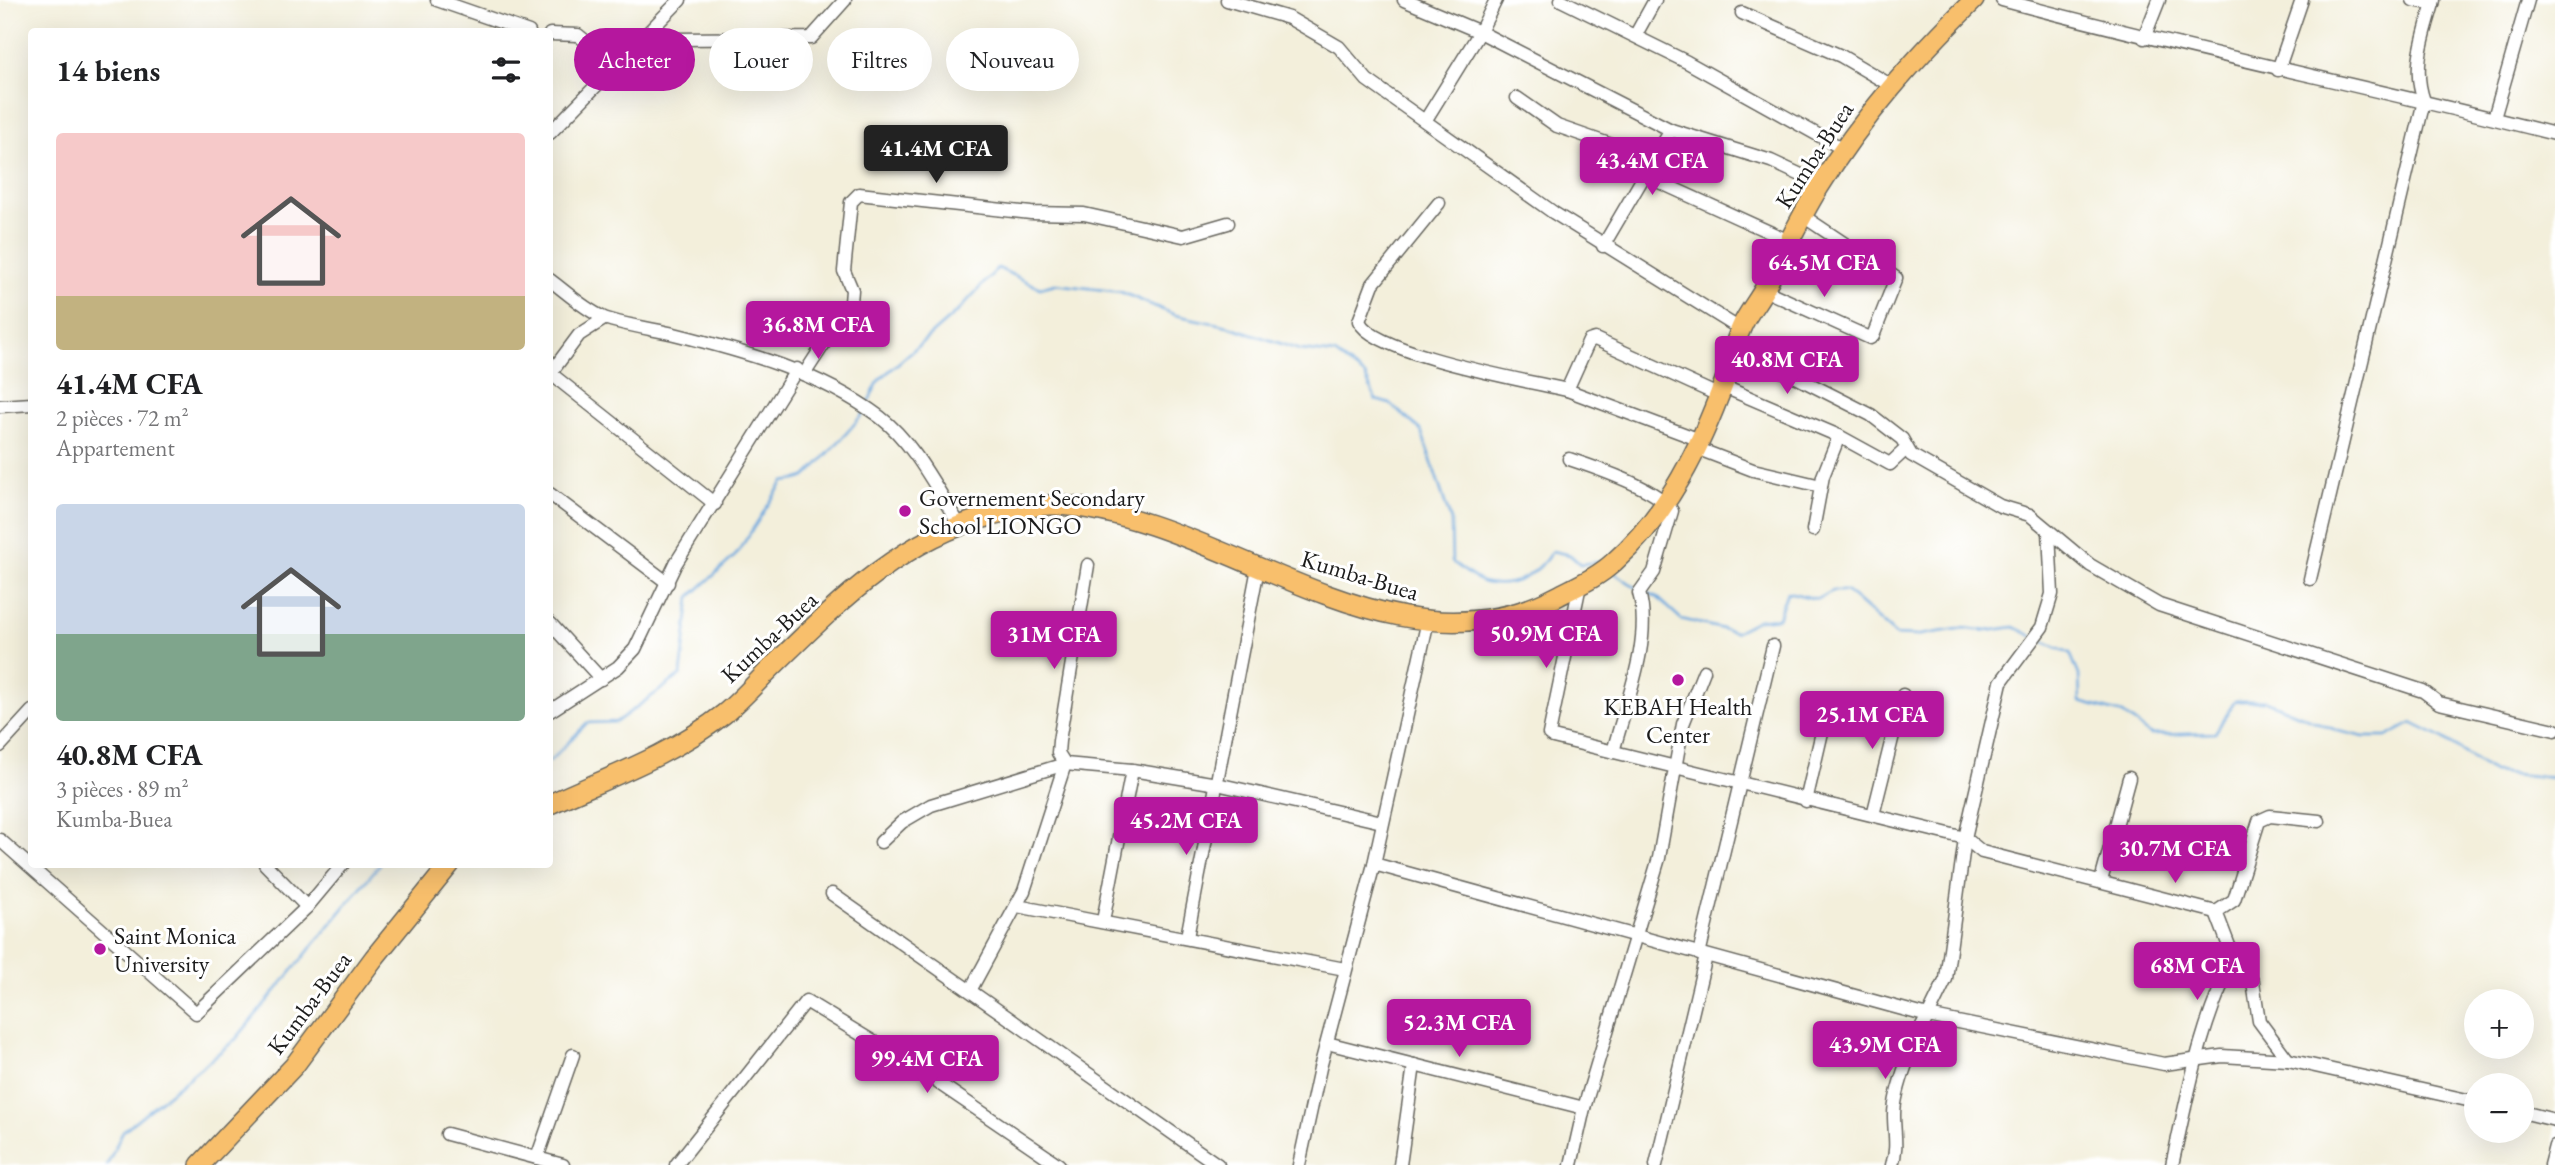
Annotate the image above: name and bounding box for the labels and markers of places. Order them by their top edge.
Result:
pin: 41.4M CFA [856,125,1016,185]
pin: 43.4M CFA [1572,138,1732,197]
pin: 64.5M CFA [1744,240,1904,299]
pin: 36.8M CFA [738,302,898,361]
pin: 40.8M CFA [1707,336,1867,396]
place label: Governement Secondary School LIONGO [919,482,1145,541]
marker: Governement Secondary School LIONGO [897,503,913,519]
pin: 50.9M CFA [1466,610,1626,670]
pin: 31M CFA [989,612,1119,671]
marker: KEBAH Health Center [1670,672,1686,688]
place label: KEBAH Health Center [1604,691,1752,750]
pin: 25.1M CFA [1792,692,1952,751]
pin: 45.2M CFA [1106,798,1266,857]
pin: 30.7M CFA [2095,826,2255,885]
place label: Saint Monica University [114,920,237,979]
marker: Saint Monica University [92,941,108,957]
pin: 68M CFA [2132,942,2262,1002]
pin: 52.3M CFA [1379,1000,1539,1059]
pin: 43.9M CFA [1805,1021,1965,1081]
pin: 99.4M CFA [847,1036,1007,1095]

